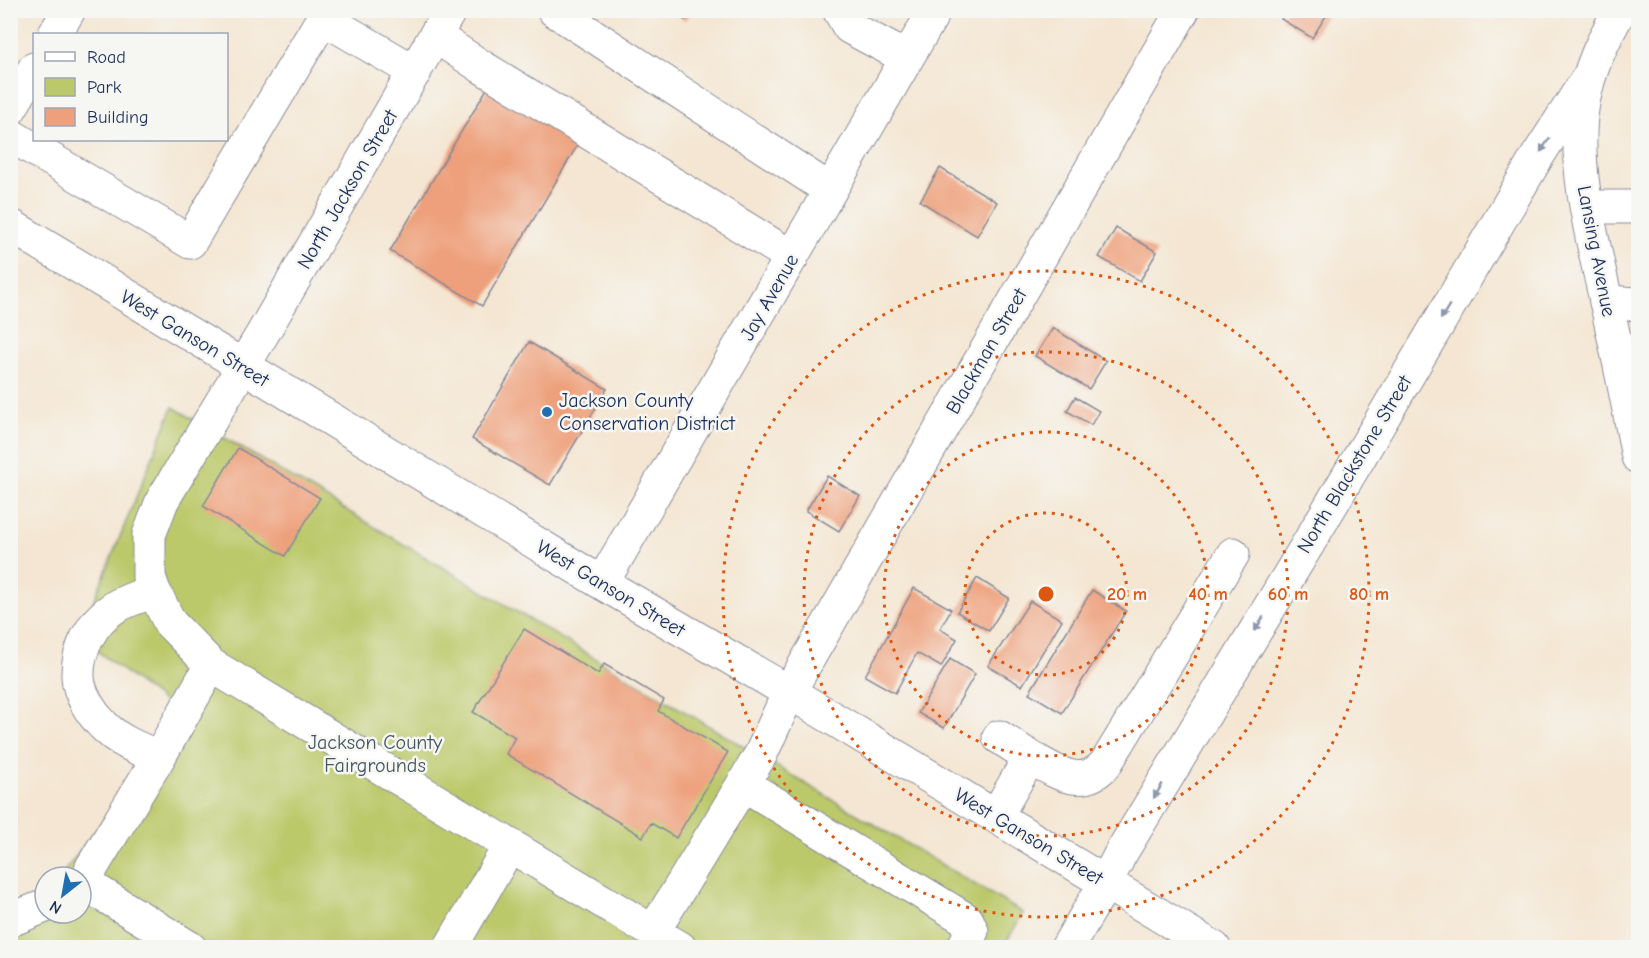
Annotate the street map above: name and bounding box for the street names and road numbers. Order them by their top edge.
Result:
street label: North Jackson Street [292,104,403,273]
street label: Lansing Avenue [1573,184,1621,319]
street label: Jay Avenue [735,250,803,345]
street label: Blackman Street [941,283,1032,418]
street label: West Ganson Street [116,285,274,392]
street label: North Blackstone Street [1292,370,1417,557]
street label: West Ganson Street [532,535,690,642]
street label: West Ganson Street [950,783,1108,890]

